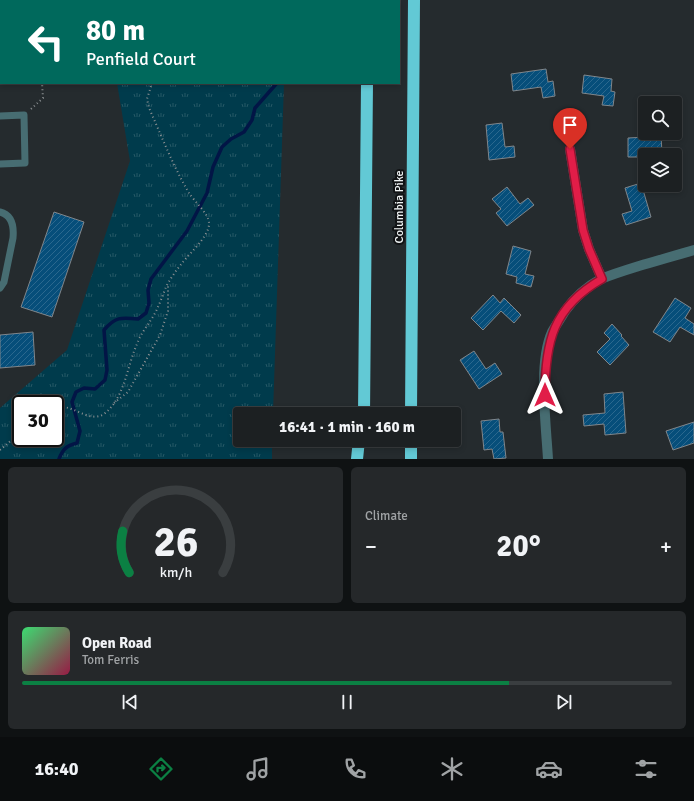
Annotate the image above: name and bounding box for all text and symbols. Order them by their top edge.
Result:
text: 80 m [86,14,145,48]
icon: left [20,16,72,68]
text: Penfield Court [86,48,196,70]
map controls [638,96,682,192]
button: search [638,96,682,140]
pin [553,108,587,149]
icon: arrive [559,114,581,136]
button: layers [638,148,682,192]
street label: Columbia Pike [392,170,407,244]
position arrow [524,374,566,416]
speed limit sign: 30 [12,395,64,447]
text: 16:41 · 1 min · 160 m [279,418,415,436]
text: Climate [365,508,408,524]
text: 26 [153,517,198,568]
text: 20° [496,528,541,565]
text: − [365,533,377,560]
text: + [660,533,672,560]
text: km/h [159,564,192,581]
text: Open Road [82,634,152,652]
text: Tom Ferris [82,652,139,668]
icon: previous [119,691,141,713]
icon: pause [336,691,358,713]
icon: next [553,691,575,713]
icon: directions [147,755,175,783]
icon: music [244,755,272,783]
icon: phone [341,755,369,783]
icon: climate [438,755,466,783]
icon: car [535,755,563,783]
icon: filters [632,755,660,783]
text: 16:40 [34,758,79,780]

